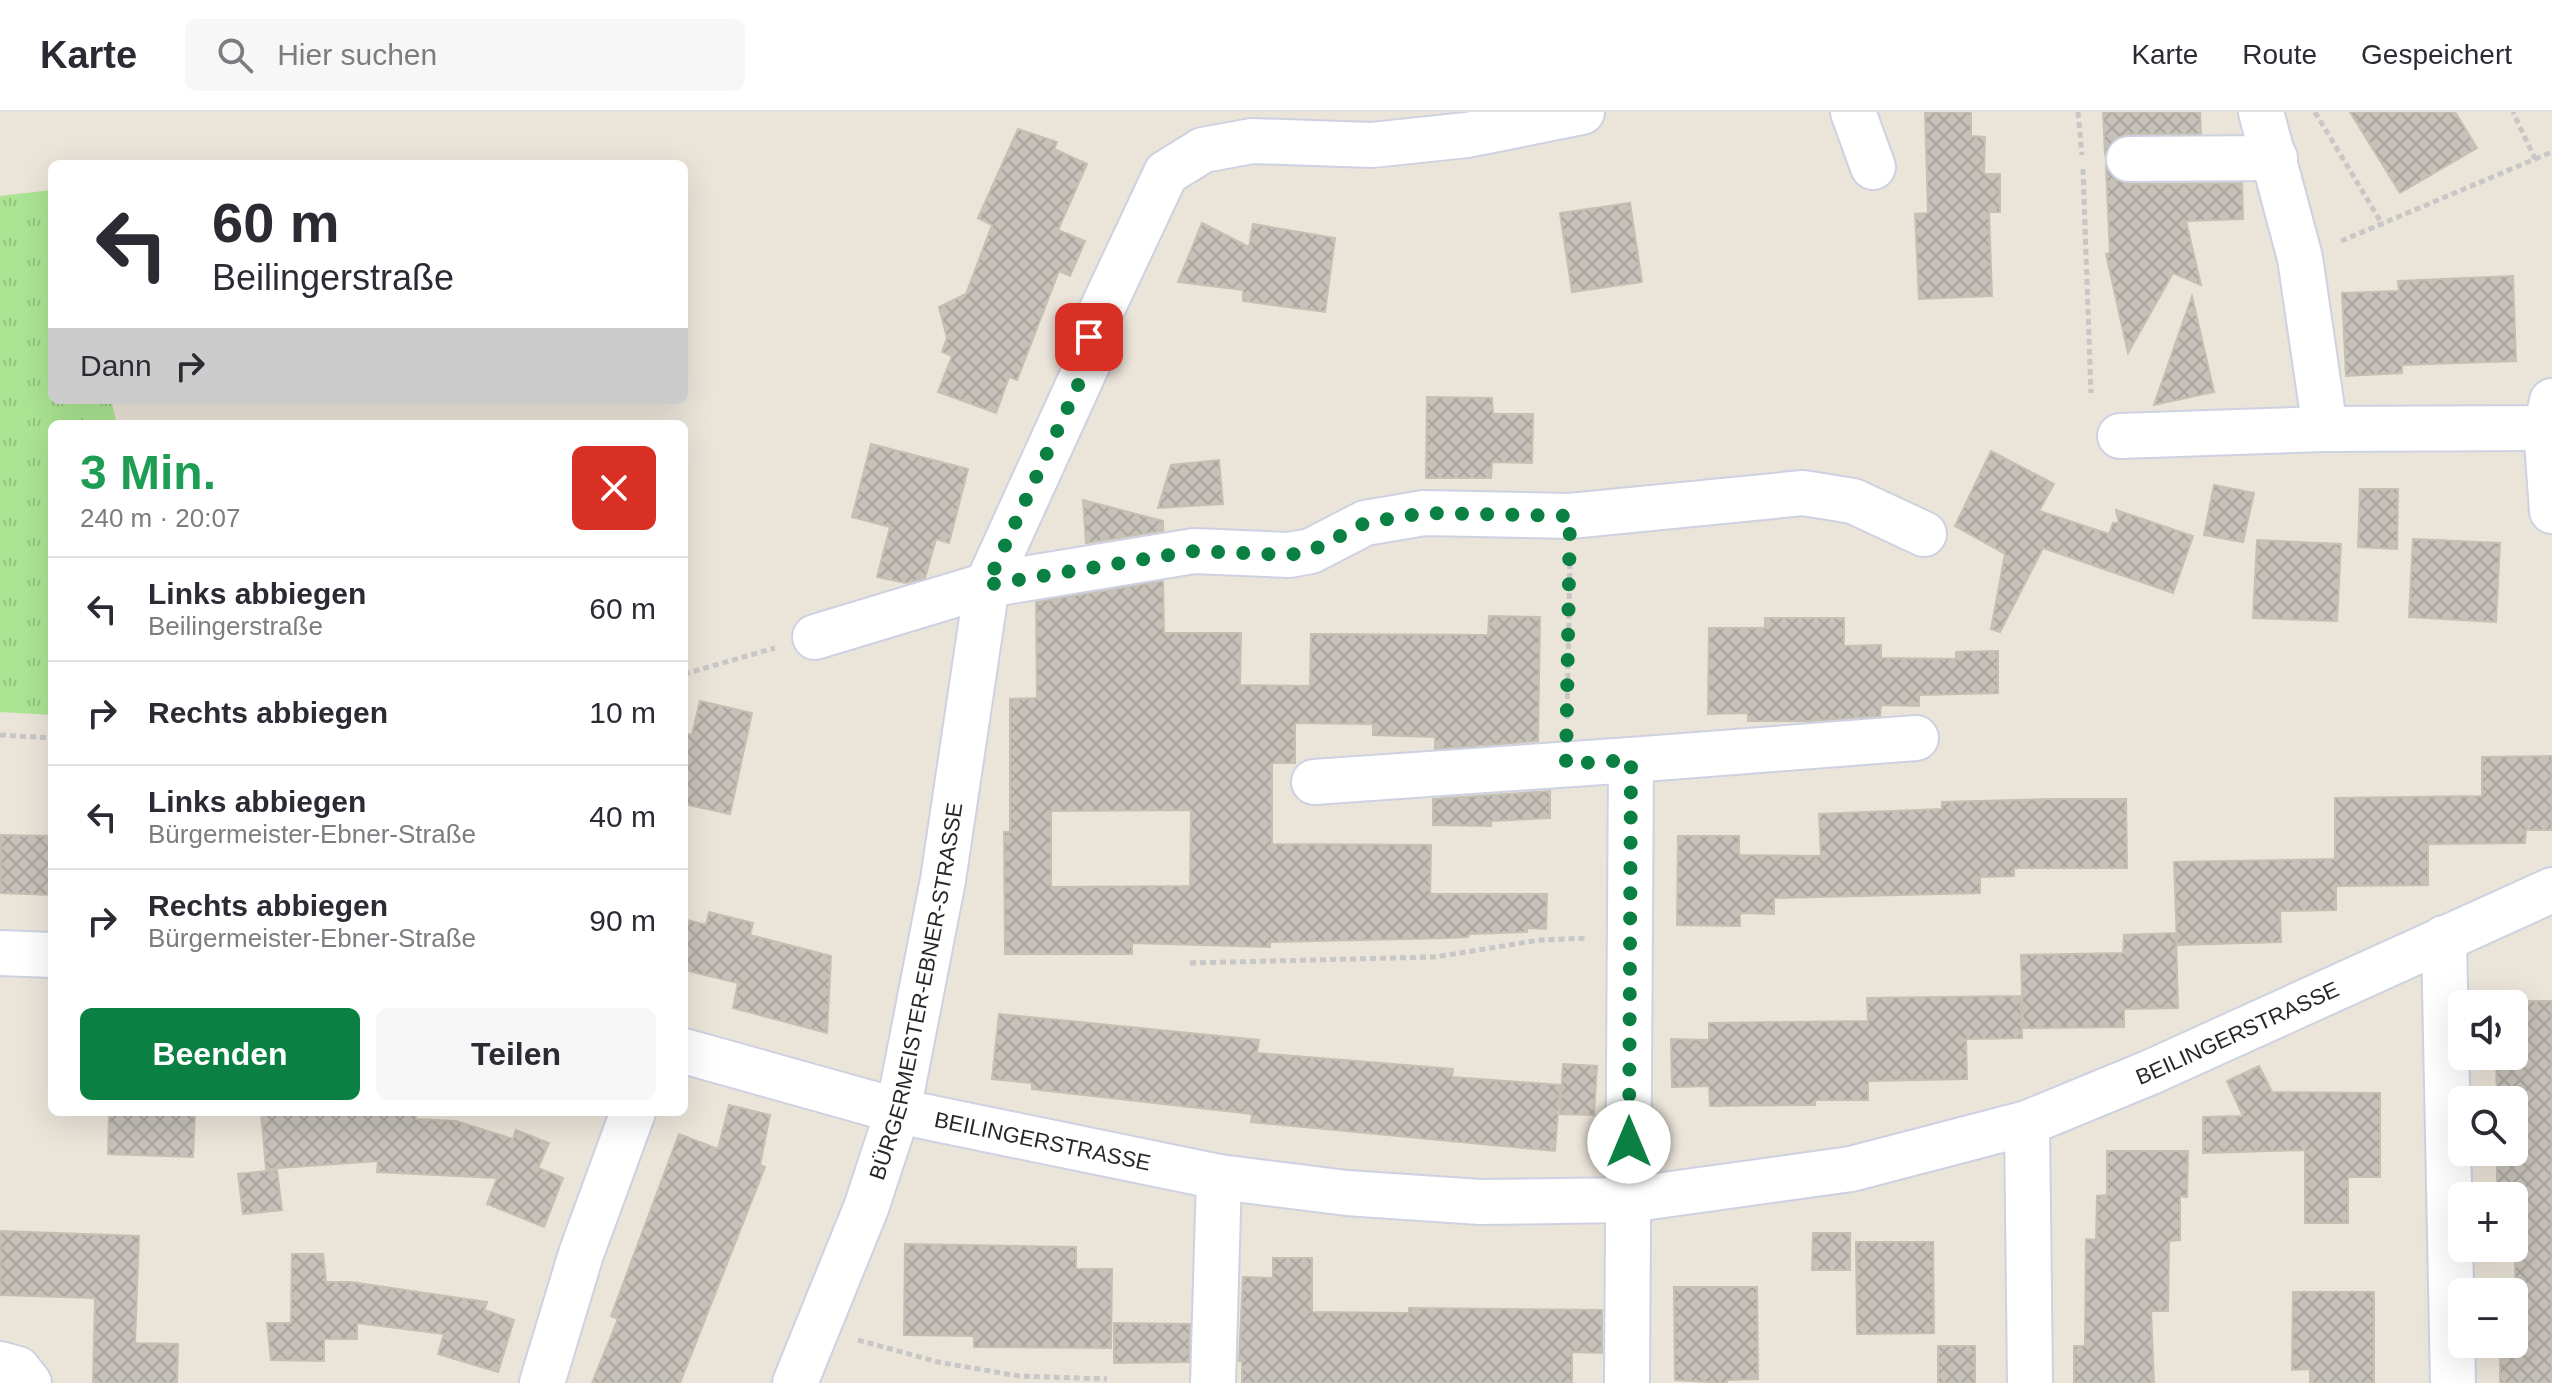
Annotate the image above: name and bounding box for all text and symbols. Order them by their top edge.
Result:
search box [185,19,745,91]
icon: search [213,33,257,77]
text: Karte [40,34,137,76]
text: Hier suchen [277,38,437,71]
text: Karte [2131,39,2198,70]
text: Route [2242,39,2317,70]
text: Gespeichert [2361,39,2512,70]
text: 60 m [212,191,340,254]
icon: left [80,192,184,296]
text: Beilingerstraße [212,257,454,298]
pin [1055,303,1123,371]
icon: arrive [1067,315,1111,359]
icon: right [168,344,212,388]
text: Dann [80,349,152,382]
text: 3 Min. [80,446,216,499]
button: close [572,446,656,530]
text: 240 m · 20:07 [80,503,240,533]
text: Links abbiegen [148,577,366,610]
icon: left [80,587,124,631]
text: 60 m [589,592,656,625]
text: Beilingerstraße [148,611,323,641]
icon: right [80,691,124,735]
text: Rechts abbiegen [148,696,388,729]
text: 10 m [589,696,656,729]
text: Links abbiegen [148,785,366,818]
icon: left [80,795,124,839]
text: 40 m [589,800,656,833]
street label: BÜRGERMEISTER-EBNER-STRASSE [864,801,967,1183]
text: Bürgermeister-Ebner-Straße [148,819,476,849]
text: Rechts abbiegen [148,889,388,922]
icon: right [80,899,124,943]
text: 90 m [589,904,656,937]
text: Bürgermeister-Ebner-Straße [148,923,476,953]
street label: BEILINGERSTRASSE [2132,976,2343,1089]
map controls [2448,990,2528,1358]
button: sound [2448,990,2528,1070]
button: Beenden [80,1008,360,1100]
button: Teilen [376,1008,656,1100]
button: search [2448,1086,2528,1166]
position arrow [1587,1100,1671,1184]
street label: BEILINGERSTRASSE [932,1106,1153,1175]
button: + [2448,1182,2528,1262]
button: − [2448,1278,2528,1358]

